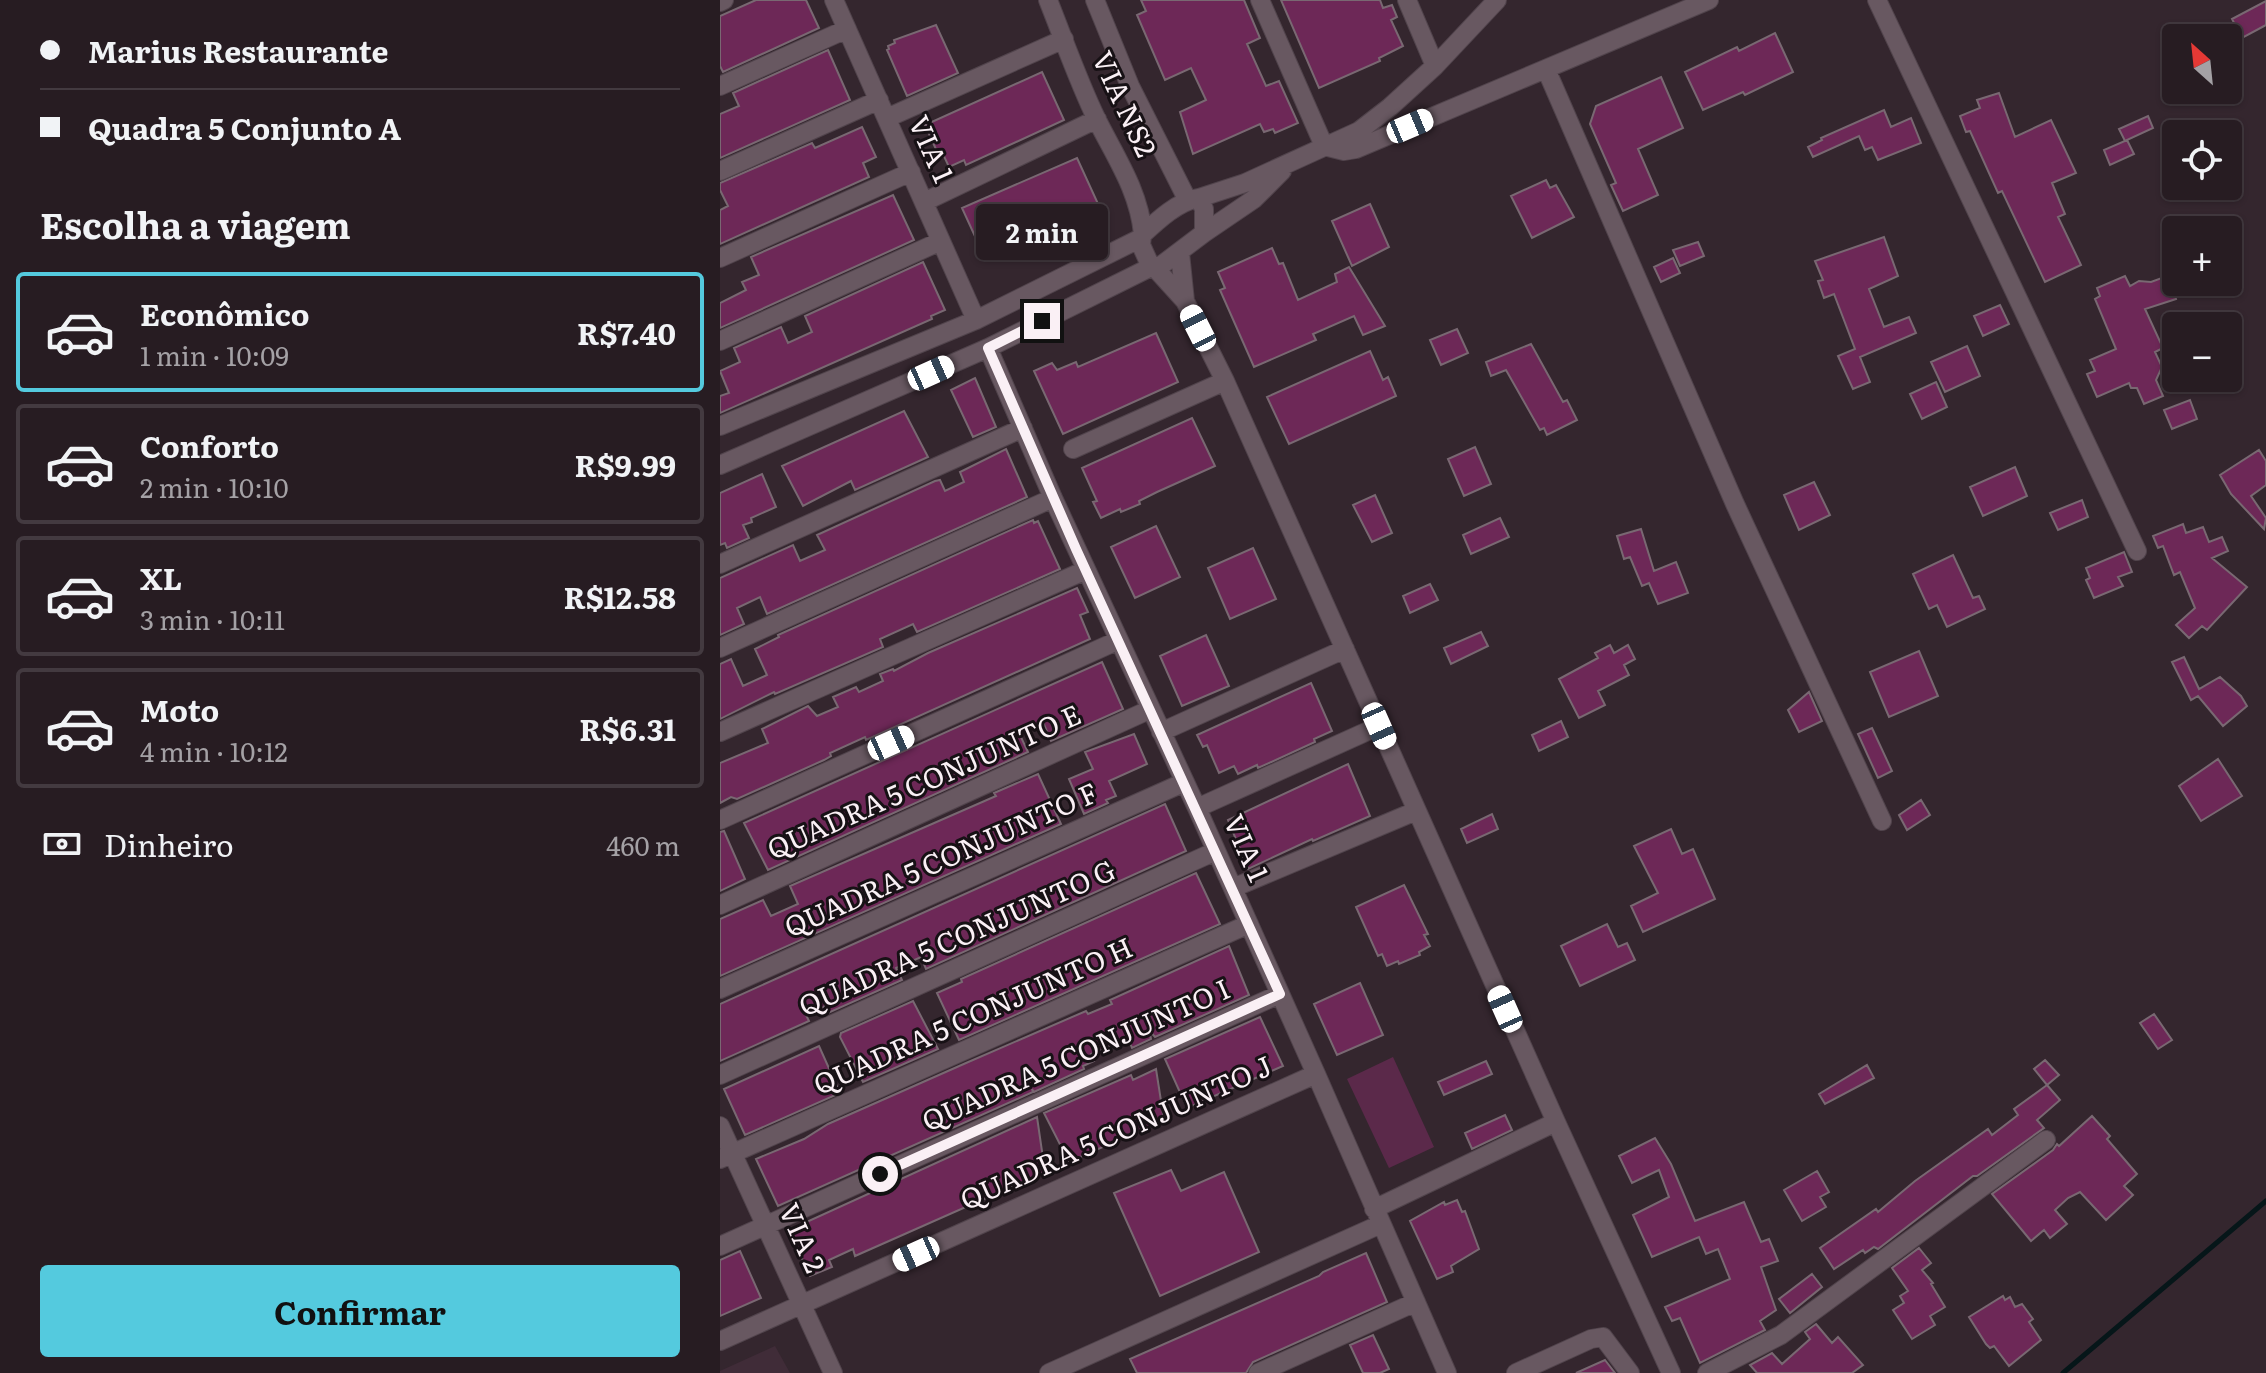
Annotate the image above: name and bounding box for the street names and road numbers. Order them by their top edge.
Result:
street label: VIA NS2 [1083,43,1169,163]
street label: VIA 1 [899,108,966,189]
street label: QUADRA 5 CONJUNTO E [759,692,1087,868]
street label: QUADRA 5 CONJUNTO F [777,770,1104,946]
street label: VIA 1 [1214,807,1281,888]
street label: QUADRA 5 CONJUNTO G [791,847,1121,1025]
street label: QUADRA 5 CONJUNTO H [806,925,1139,1104]
street label: QUADRA 5 CONJUNTO I [914,966,1236,1140]
street label: QUADRA 5 CONJUNTO J [952,1043,1278,1219]
street label: VIA 2 [770,1196,838,1279]

